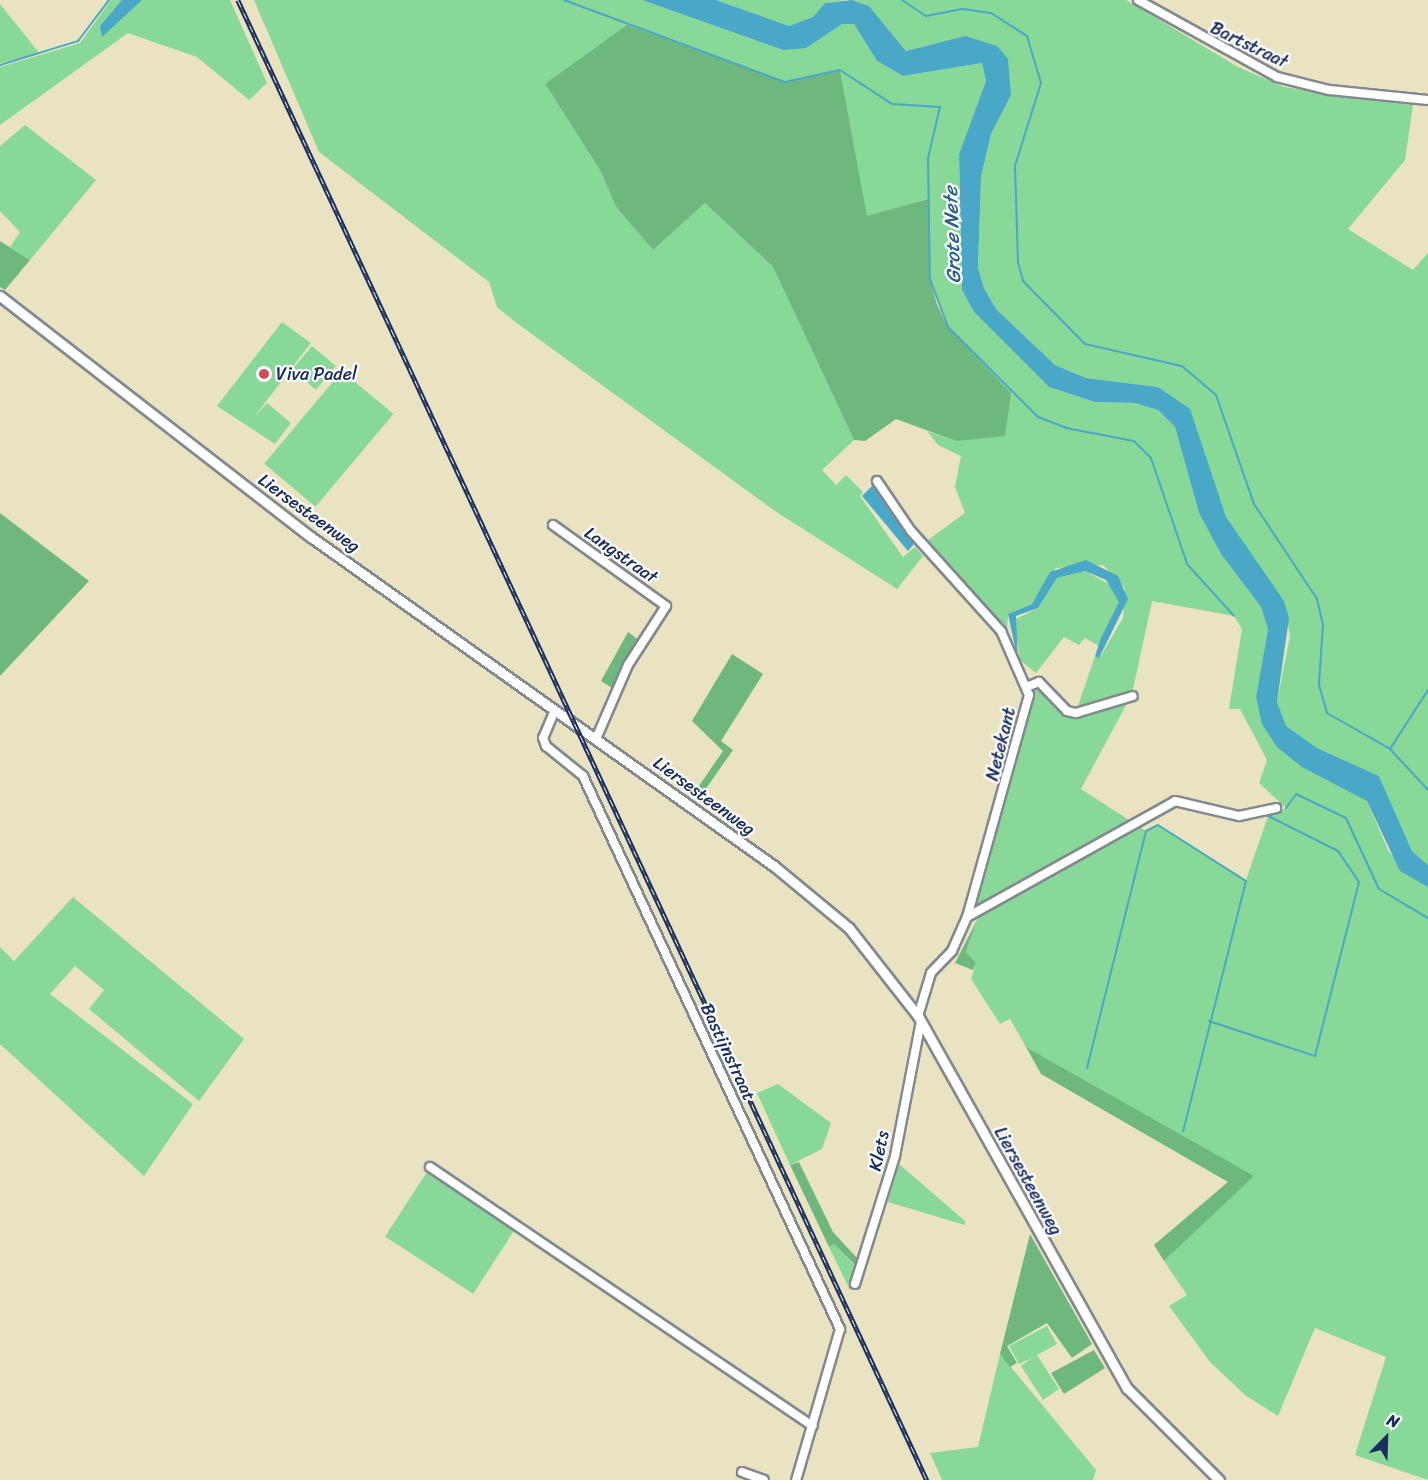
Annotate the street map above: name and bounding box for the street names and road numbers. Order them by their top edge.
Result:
street label: Bartstraat [1207,17,1291,73]
street label: Liersesteenweg [254,469,364,557]
street label: Langstraat [580,522,662,588]
street label: Netekant [981,705,1021,783]
street label: Liersesteenweg [649,752,759,840]
street label: Bastijnstraat [696,1000,760,1104]
street label: Liersesteenweg [989,1123,1067,1239]
street label: Klets [864,1129,894,1173]

